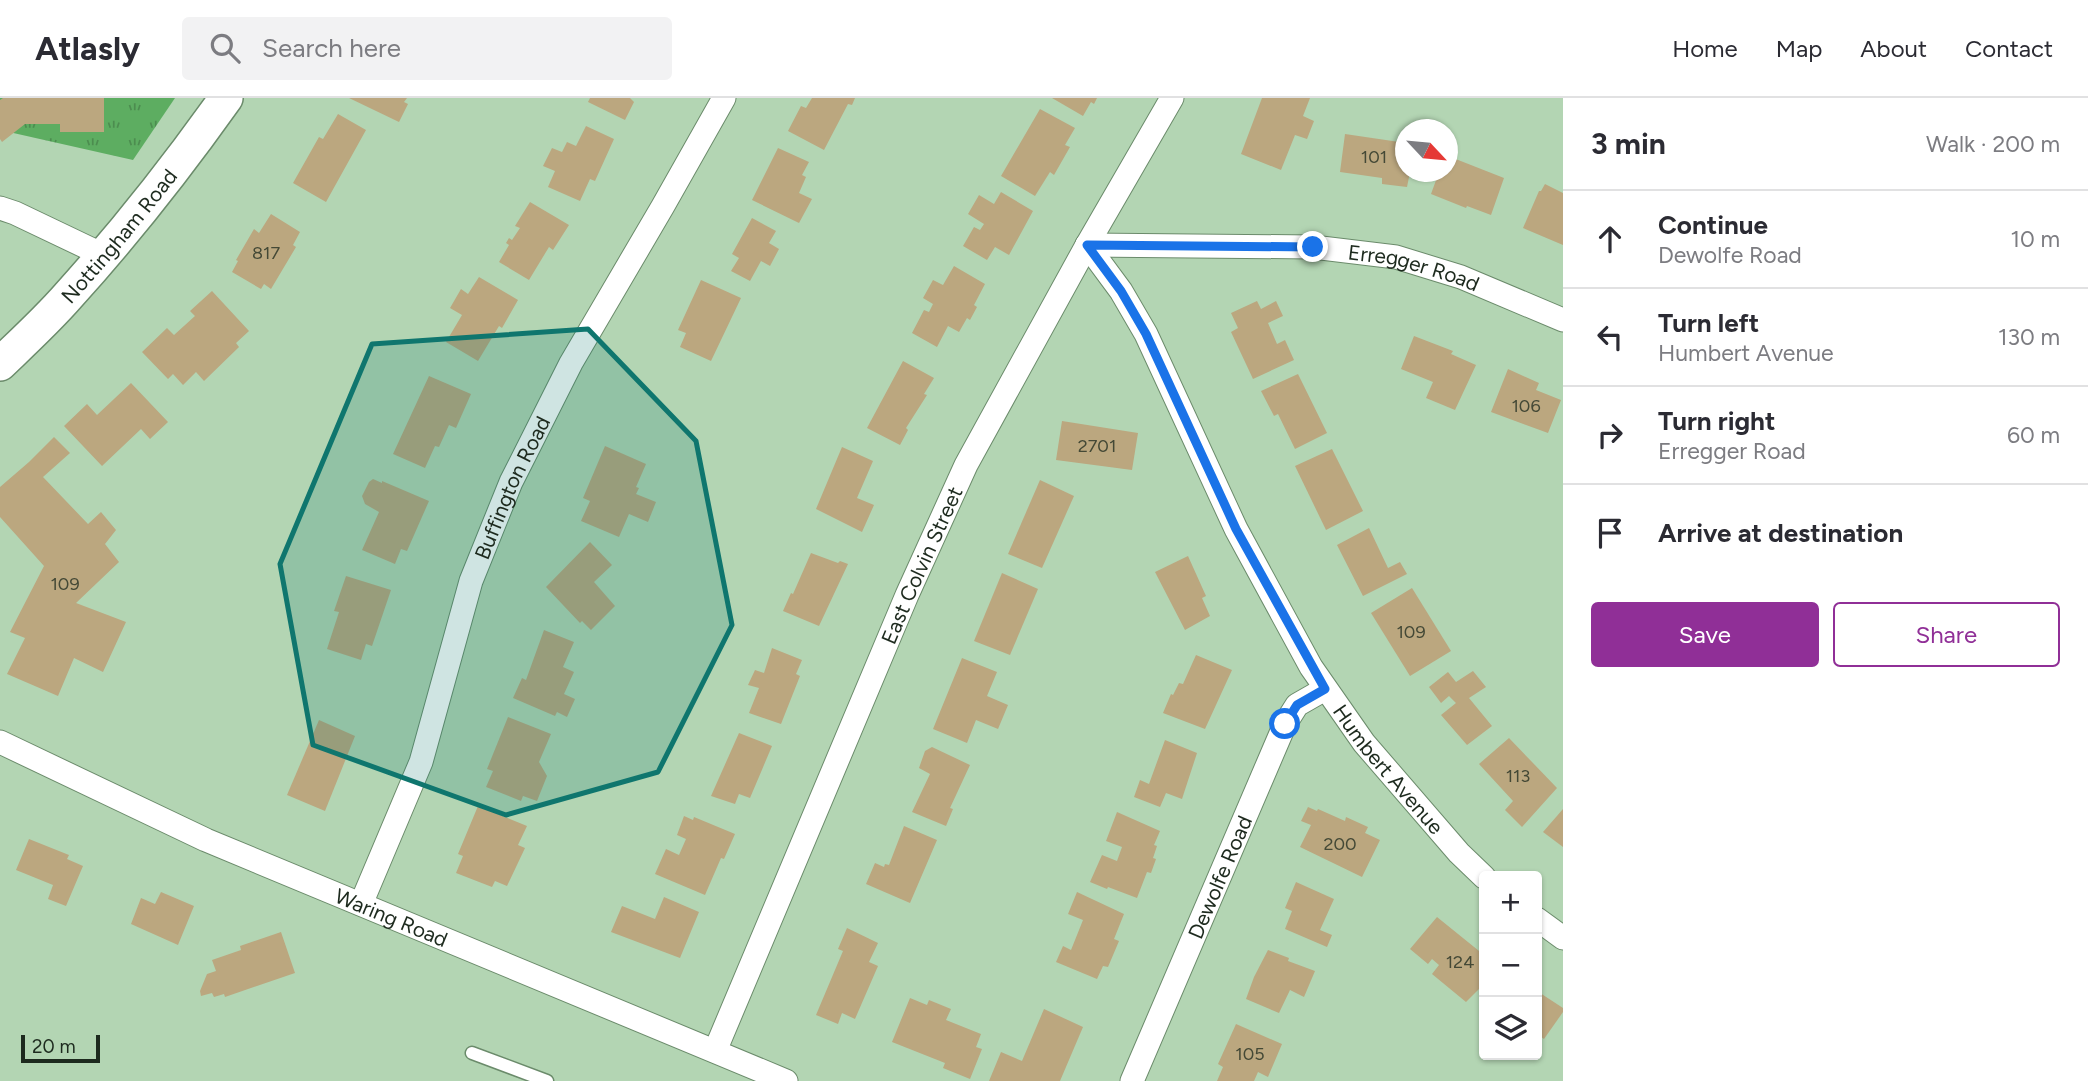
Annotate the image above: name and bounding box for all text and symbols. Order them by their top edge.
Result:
search box [182,17,672,80]
text: Atlasly [35,29,140,68]
icon: search [206,29,244,67]
text: Search here [262,32,401,64]
text: Home [1672,34,1738,63]
text: Map [1776,34,1822,63]
text: About [1860,34,1927,63]
text: Contact [1965,34,2053,63]
north arrow [1395,119,1458,182]
text: 3 min [1591,125,1666,162]
text: Walk · 200 m [1926,130,2060,158]
house number: 101 [1361,146,1387,168]
street label: Nottingham Road [56,164,182,308]
text: Continue [1658,209,1768,241]
icon: ahead [1591,220,1629,258]
text: 10 m [2011,225,2060,253]
route end [1297,231,1328,262]
street label: Erregger Road [1347,239,1483,296]
text: Dewolfe Road [1658,241,1802,269]
house number: 817 [252,242,280,264]
text: Turn left [1658,307,1759,339]
icon: left [1591,318,1629,356]
text: 130 m [1998,323,2060,351]
text: Humbert Avenue [1658,339,1834,367]
house number: 106 [1511,395,1541,417]
text: Turn right [1658,405,1775,437]
street label: Buffington Road [469,412,555,563]
icon: right [1591,416,1629,454]
text: 60 m [2007,421,2060,449]
house number: 2701 [1078,435,1116,457]
text: Erregger Road [1658,437,1806,465]
street label: East Colvin Street [875,482,967,647]
icon: arrive [1591,514,1629,552]
text: Arrive at destination [1658,517,1903,549]
house number: 109 [50,573,80,595]
button: Save [1591,602,1819,667]
button: Share [1833,602,2060,667]
house number: 109 [1396,621,1426,643]
street label: Humbert Avenue [1328,699,1449,839]
route start [1269,708,1300,739]
house number: 113 [1506,765,1530,787]
street label: Dewolfe Road [1182,812,1257,942]
house number: 200 [1323,833,1357,855]
map controls [1479,871,1542,1060]
button: + [1479,871,1542,934]
street label: Waring Road [331,883,452,952]
button: − [1479,934,1542,997]
house number: 124 [1446,951,1474,973]
button: layers [1479,997,1542,1060]
scale bar [21,1032,100,1064]
text: 20 m [32,1035,76,1058]
house number: 105 [1235,1043,1265,1065]

